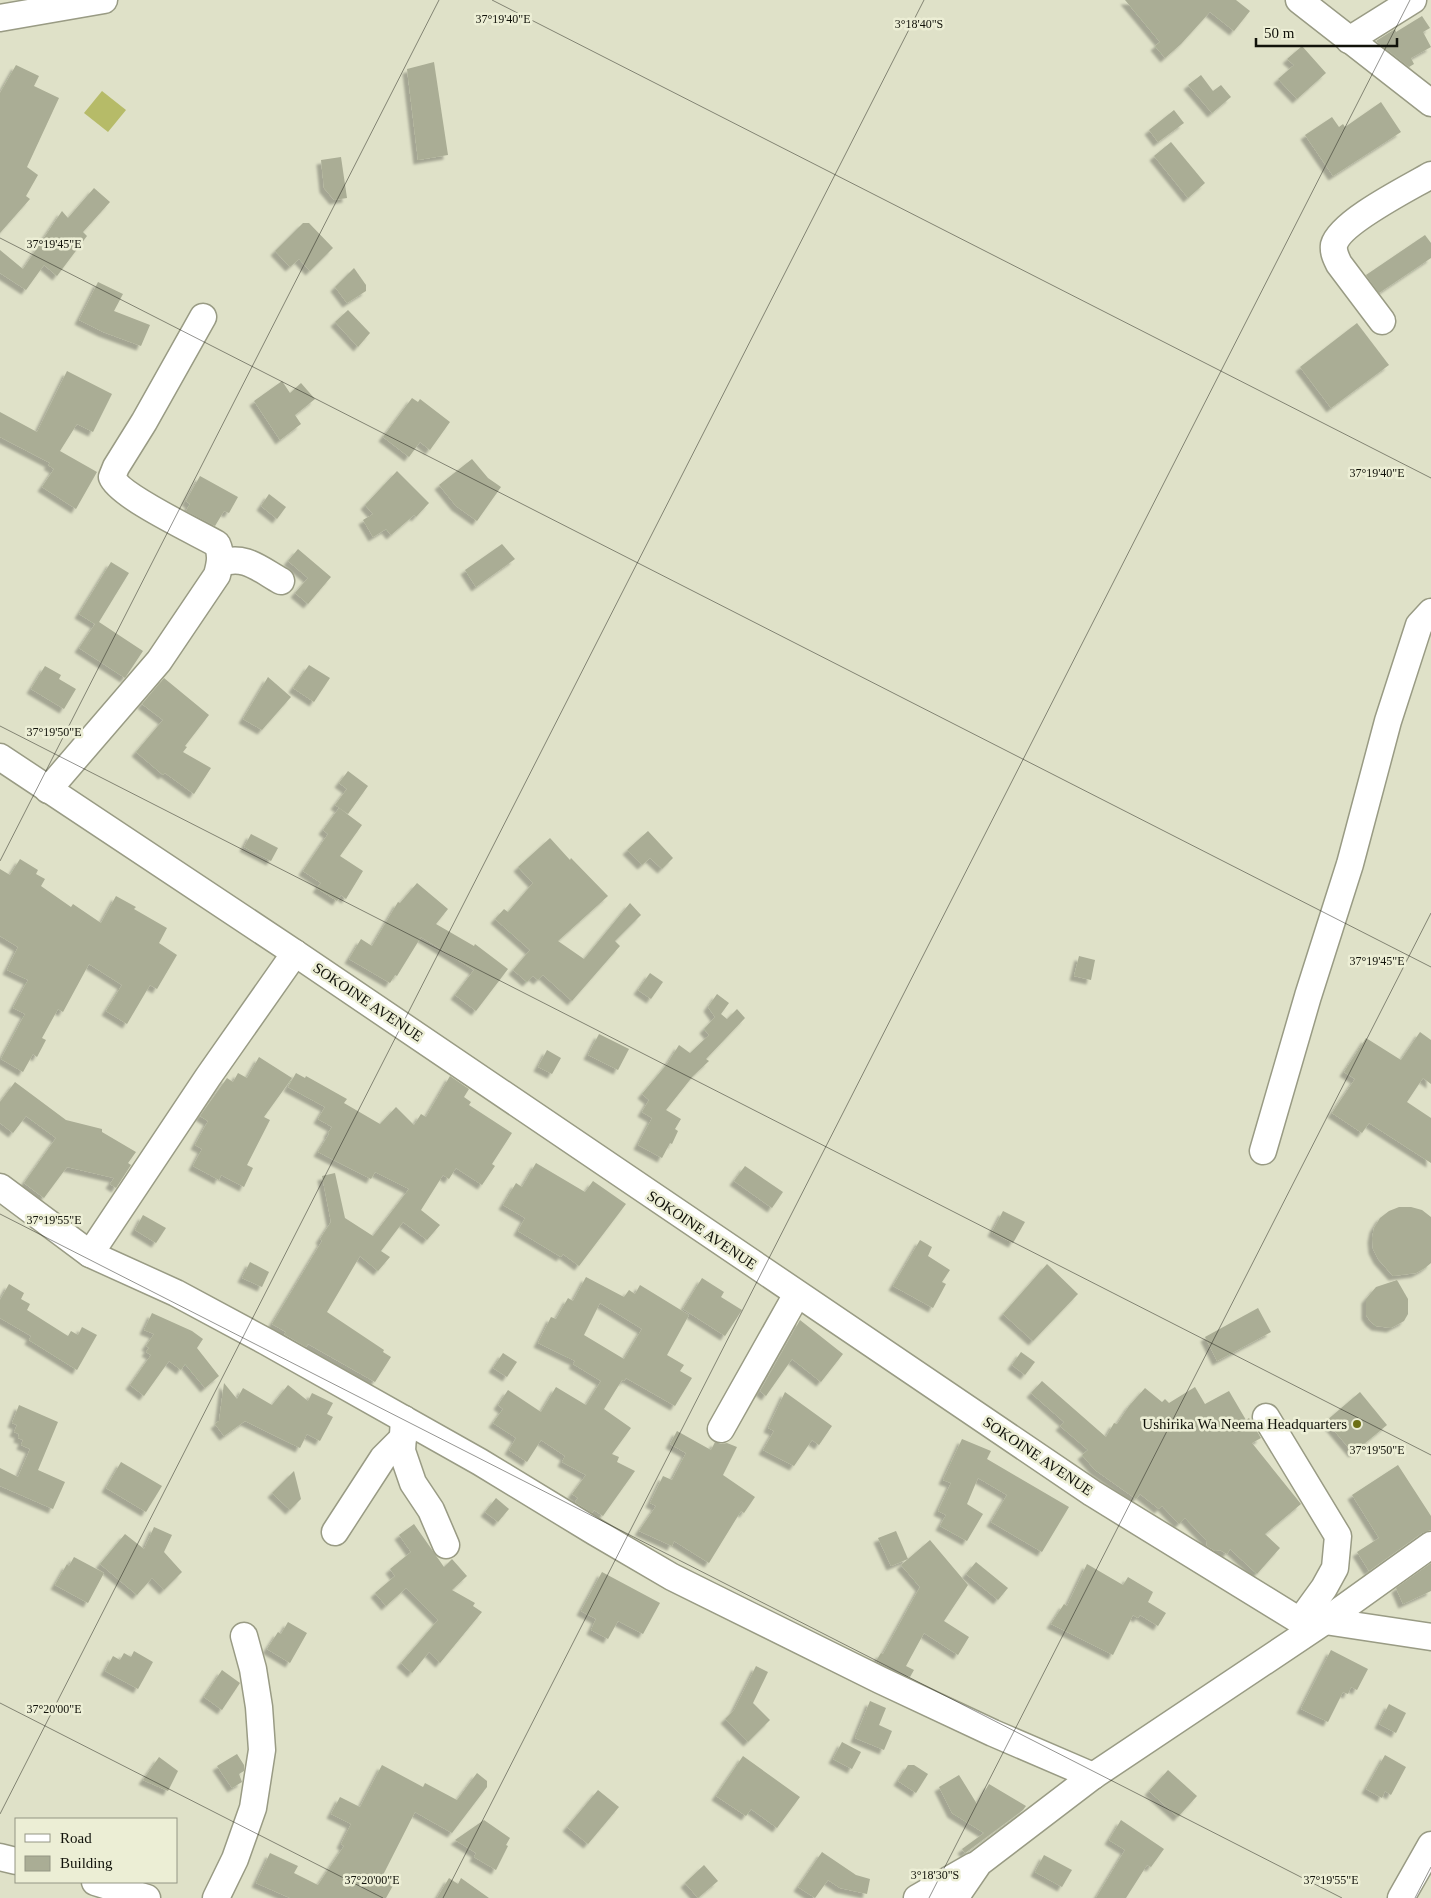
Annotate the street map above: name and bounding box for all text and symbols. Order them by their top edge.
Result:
text: 37°19'40"E [475,12,531,26]
scale bar [1256,15,1397,47]
text: 3°18'40"S [895,17,943,31]
text: 50 m [1264,25,1295,41]
text: 37°19'45"E [26,237,82,251]
text: 37°19'40"E [1349,466,1405,480]
text: 37°19'50"E [26,725,82,739]
text: 37°19'45"E [1349,954,1405,968]
street label: SOKOINE AVENUE [310,959,426,1045]
street label: SOKOINE AVENUE [644,1187,760,1273]
text: 37°19'55"E [26,1213,82,1227]
street label: SOKOINE AVENUE [980,1413,1096,1499]
place label: Ushirika Wa Neema Headquarters [1142,1416,1347,1432]
marker: Ushirika Wa Neema Headquarters [1351,1418,1363,1430]
text: 37°19'50"E [1349,1443,1405,1457]
text: 37°20'00"E [26,1702,82,1716]
legend [15,1818,178,1883]
text: Road [60,1830,92,1846]
text: Building [60,1855,113,1871]
text: 3°18'30"S [911,1868,959,1882]
text: 37°20'00"E [344,1873,400,1887]
text: 37°19'55"E [1303,1873,1359,1887]

